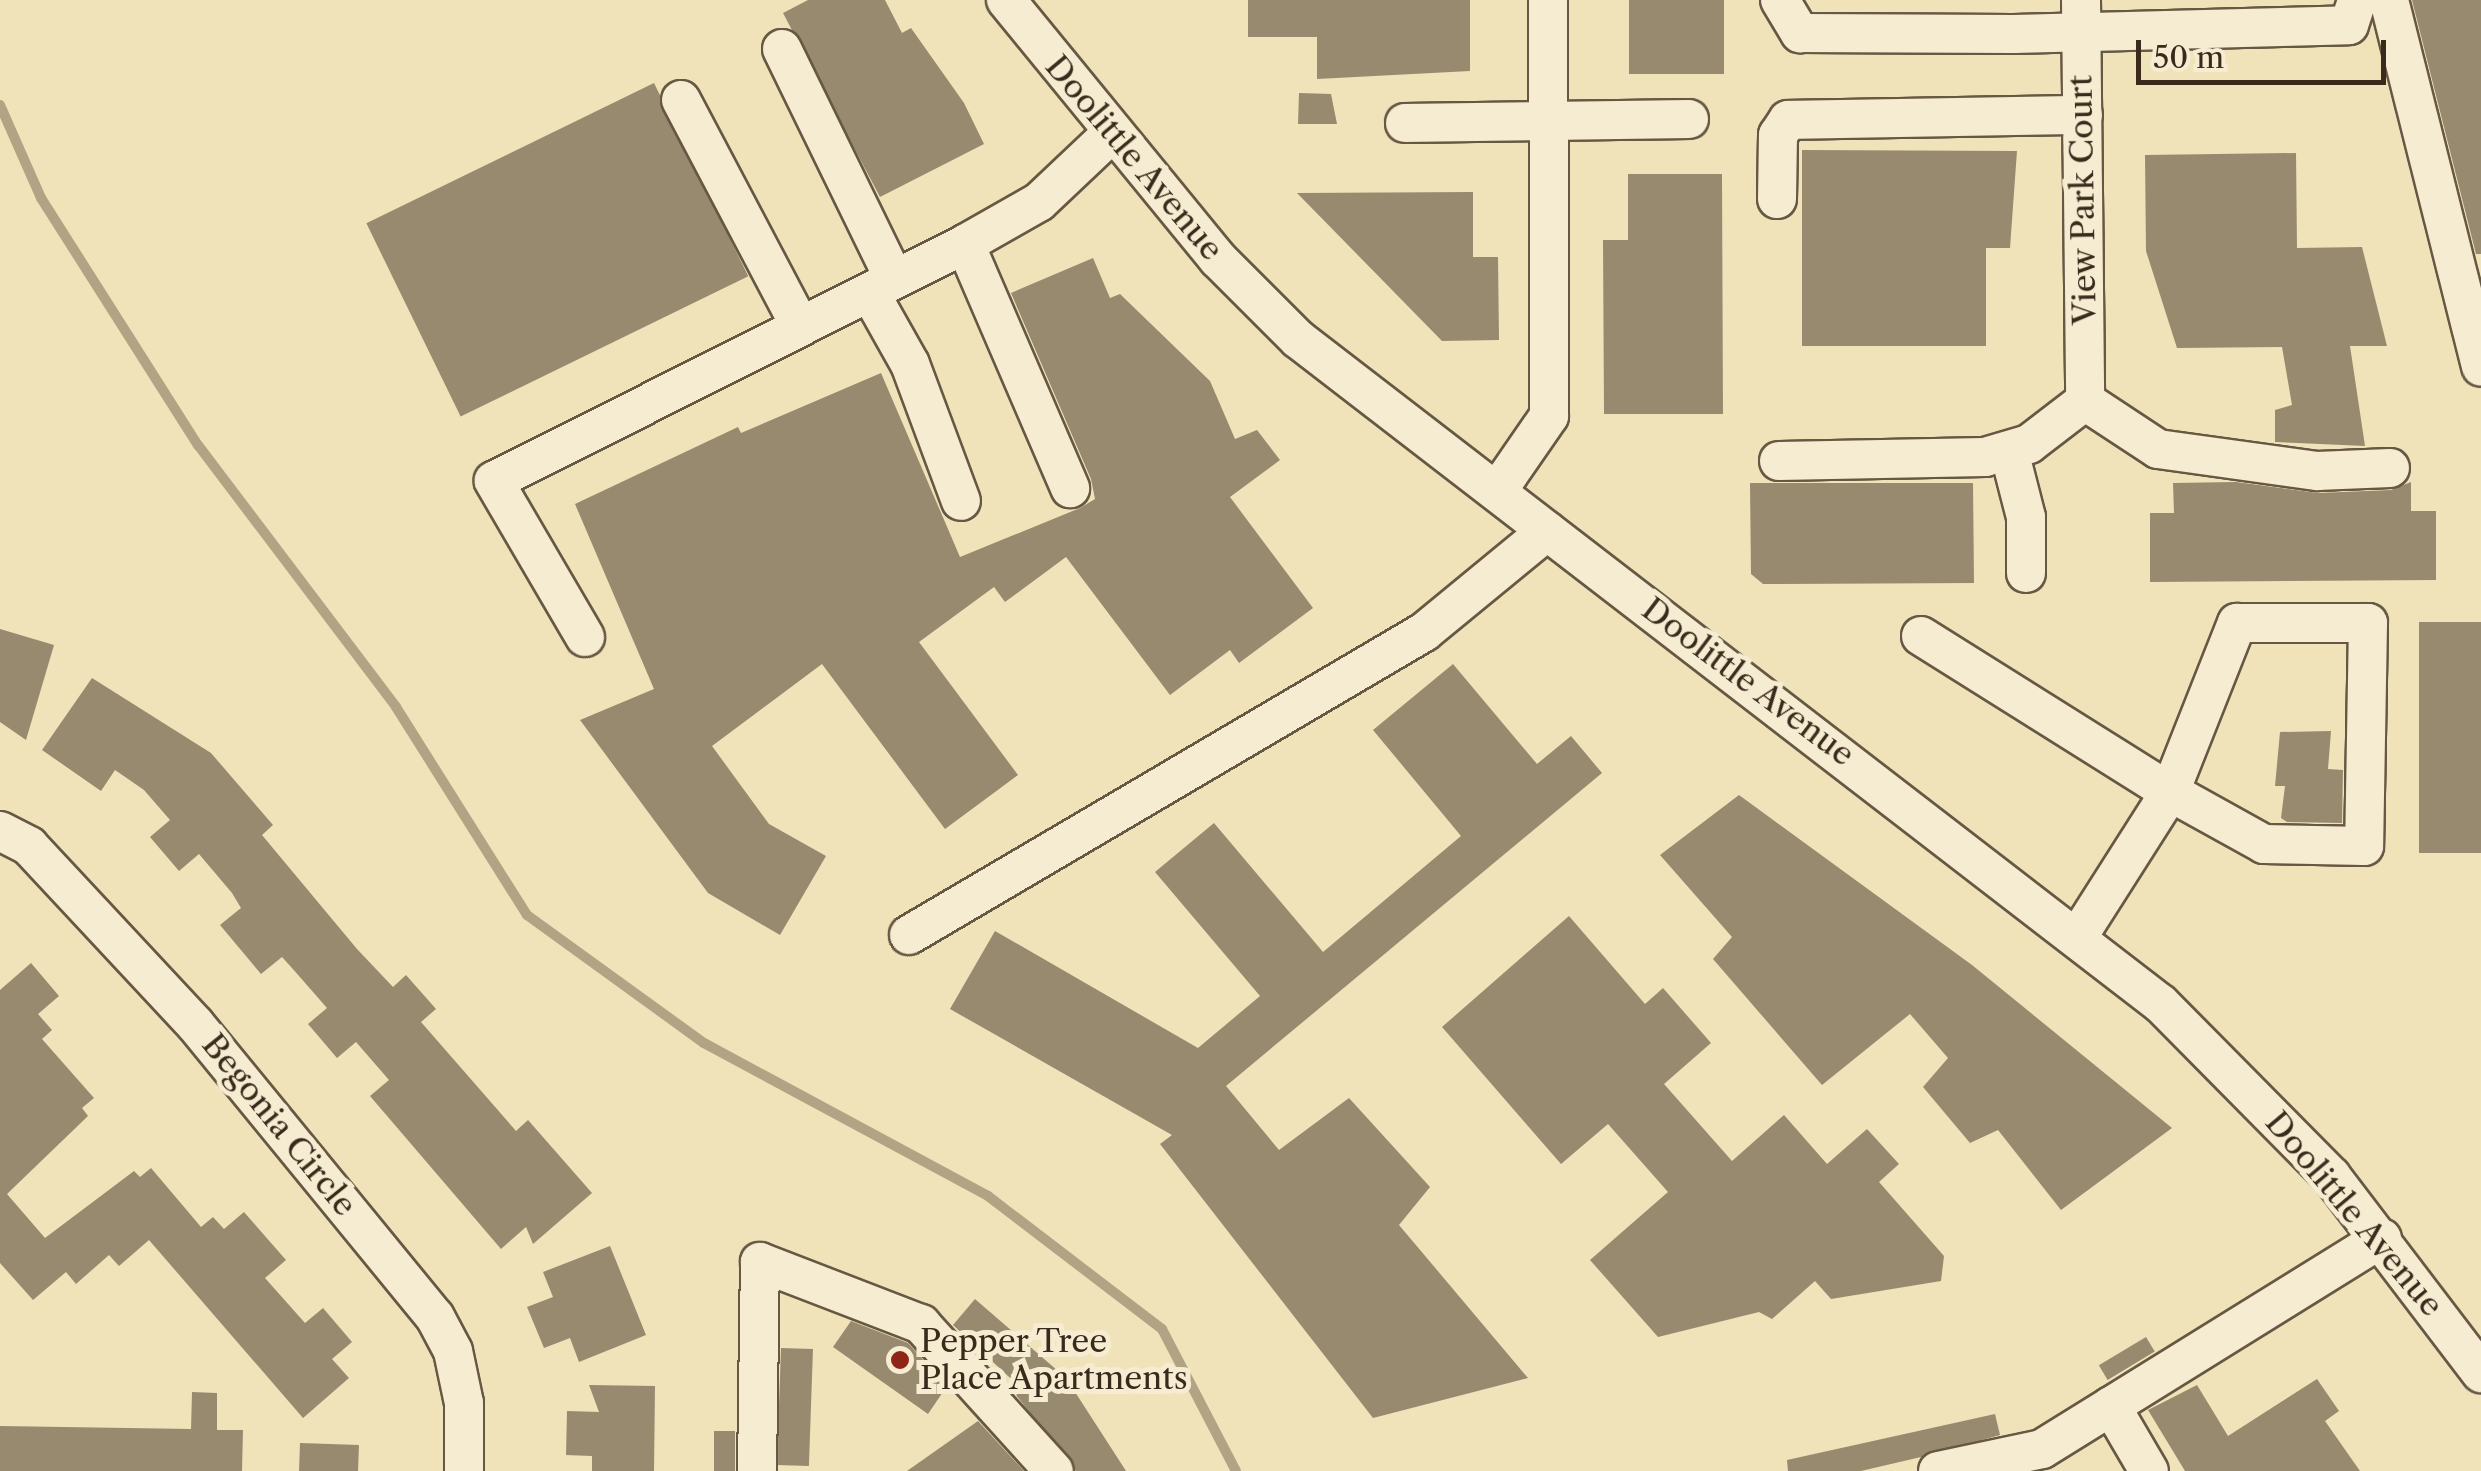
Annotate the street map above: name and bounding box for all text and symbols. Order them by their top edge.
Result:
scale bar [2141,20,2391,82]
text: 50 m [2153,39,2224,76]
street label: Doolittle Avenue [1037,47,1231,269]
street label: View Park Court [2062,74,2104,326]
street label: Doolittle Avenue [1634,589,1862,775]
street label: Begonia Circle [194,1026,364,1224]
street label: Doolittle Avenue [2257,1103,2451,1325]
place label: Pepper Tree Place Apartments [920,1323,1189,1398]
marker: Pepper Tree Place Apartments [889,1349,911,1371]

